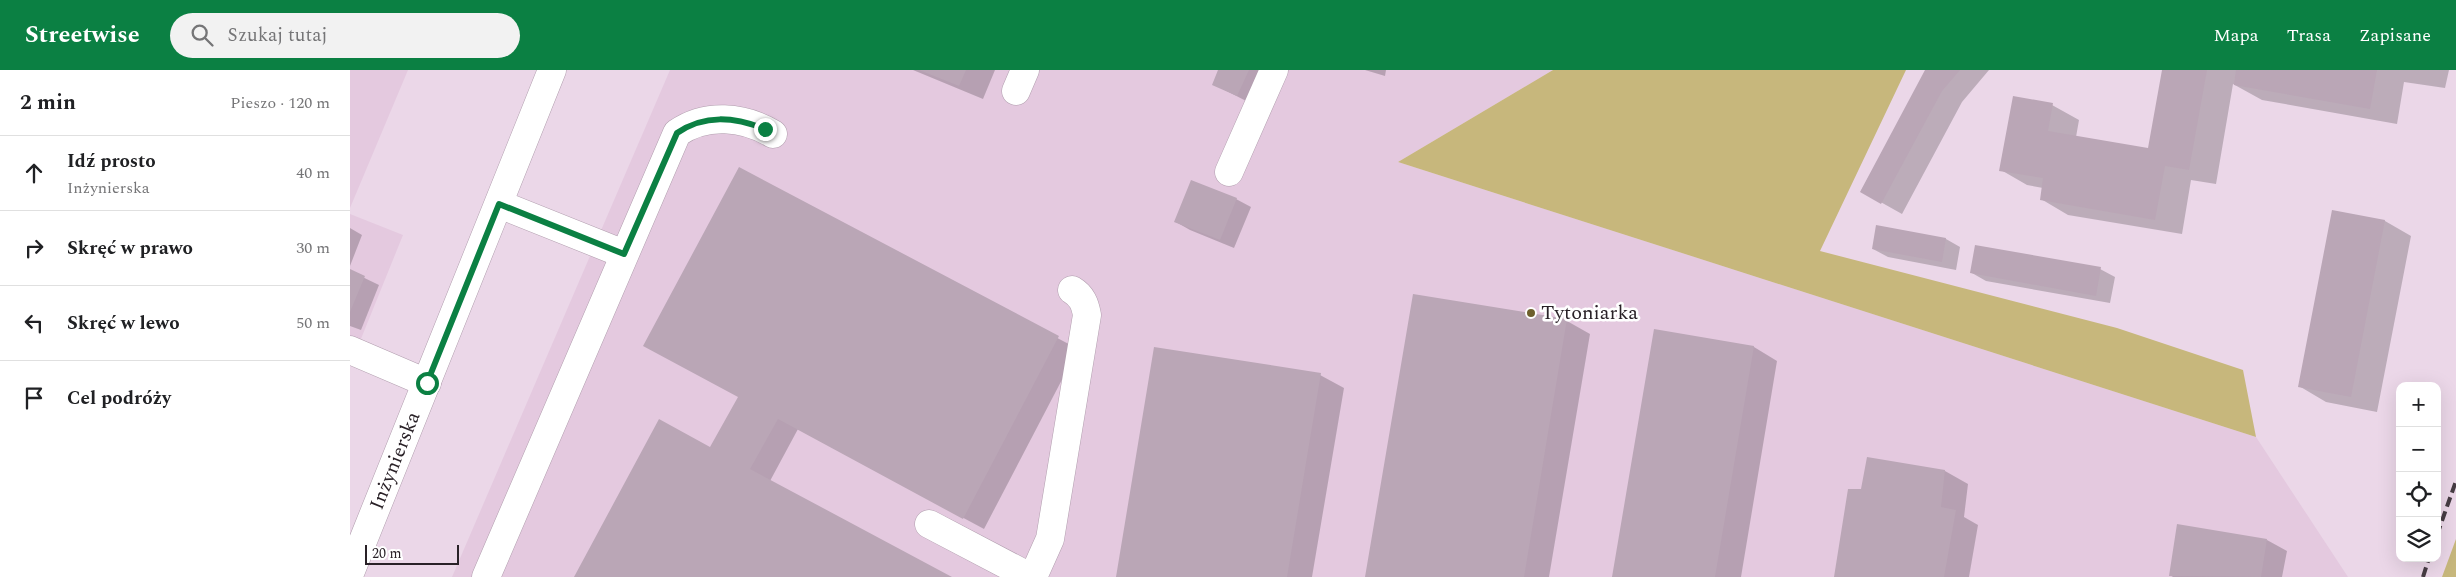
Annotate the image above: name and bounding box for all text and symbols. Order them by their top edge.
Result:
search box [170,13,520,58]
text: Streetwise [25,17,140,53]
icon: search [188,21,216,49]
text: Szukaj tutaj [228,21,327,50]
text: Mapa [2213,22,2259,49]
text: Trasa [2287,22,2331,49]
text: Zapisane [2359,22,2431,49]
text: 2 min [20,87,76,119]
text: Pieszo · 120 m [230,91,330,115]
route end [754,118,777,141]
text: Idź prosto [67,147,156,176]
icon: ahead [20,159,48,187]
text: 40 m [296,161,330,185]
text: Inżynierska [67,176,150,200]
icon: right [20,234,48,262]
text: Skręć w prawo [67,234,193,263]
text: 30 m [296,236,330,260]
place label: Tytoniarka [1541,298,1638,328]
marker: Tytoniarka [1525,307,1537,319]
icon: left [20,309,48,337]
text: Skręć w lewo [67,309,180,338]
text: 50 m [296,311,330,335]
route start [416,372,439,395]
map controls [2396,382,2441,562]
button: + [2396,382,2441,427]
icon: arrive [20,384,48,412]
text: Cel podróży [67,384,171,413]
street label: Inżynierska [362,407,428,514]
button: − [2396,427,2441,472]
button: locate [2396,472,2441,517]
button: layers [2396,517,2441,562]
scale bar [365,542,459,565]
text: 20 m [372,543,402,564]

